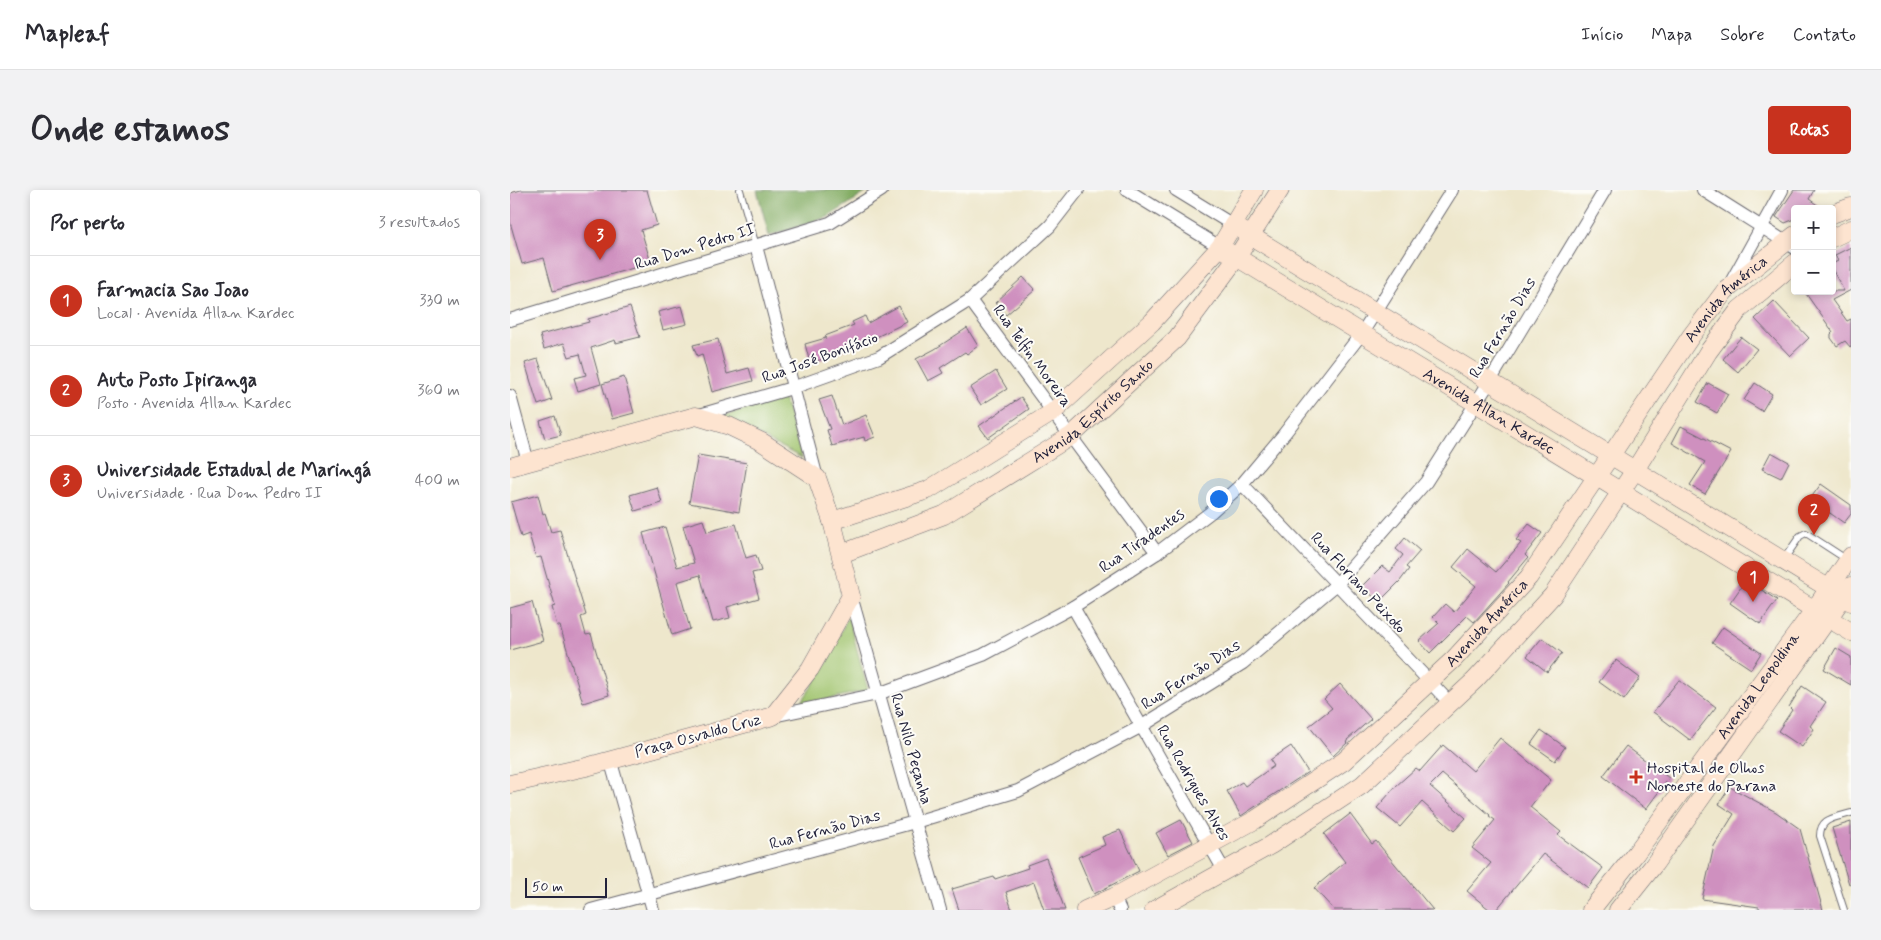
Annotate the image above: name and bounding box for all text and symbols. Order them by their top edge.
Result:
text: Mapleaf [25,19,110,50]
text: Início [1581,23,1623,47]
text: Mapa [1651,23,1692,47]
text: Sobre [1720,23,1765,47]
text: Contato [1793,23,1856,47]
button: Rotas [1768,106,1851,154]
text: Onde estamos [30,107,230,153]
map controls [1791,205,1836,295]
button: + [1791,205,1836,250]
text: Por perto [50,209,125,237]
text: 3 resultados [379,212,460,233]
pin: 3 [584,219,616,260]
street label: Rua Dom Pedro II [632,219,758,275]
button: − [1791,250,1836,295]
street label: Avenida América [1679,251,1772,346]
street label: Rua Fernão Dias [1465,274,1541,382]
text: Farmacia Sao Joao [97,278,249,303]
text: 1 [62,290,70,311]
text: 330 m [419,290,460,311]
street label: Rua Telfin Moreira [988,301,1076,411]
text: Local · Avenida Allan Kardec [97,303,295,324]
street label: Rua José Bonifácio [759,327,881,389]
street label: Avenida Espírito Santo [1028,354,1158,468]
street label: Avenida Allan Kardec [1419,363,1559,459]
text: Auto Posto Ipiranga [97,368,257,393]
text: 2 [62,380,70,401]
text: 360 m [417,380,460,401]
text: Posto · Avenida Allan Kardec [97,393,291,414]
text: Universidade Estadual de Maringá [97,458,371,483]
text: 3 [62,470,70,491]
text: 400 m [415,470,460,491]
text: Universidade · Rua Dom Pedro II [97,483,322,504]
your location [1206,486,1232,512]
pin: 2 [1798,494,1830,535]
street label: Rua Tiradentes [1095,504,1189,578]
street label: Rua Floriano Peixoto [1306,528,1410,638]
pin: 1 [1737,561,1769,602]
street label: Avenida América [1441,574,1533,672]
street label: Avenida Leopoldina [1712,628,1805,743]
street label: Rua Fernão Dias [1137,635,1245,715]
street label: Rua Nilo Peçanha [885,691,937,807]
street label: Praça Osvaldo Cruz [632,709,764,763]
street label: Rua Rodrigues Alves [1151,721,1235,845]
place label: Hospital de Olhos Noroeste do Parana [1647,758,1777,797]
marker: Hospital de Olhos Noroeste do Parana [1629,770,1643,784]
street label: Rua Fernão Dias [767,805,883,855]
scale bar [525,875,608,898]
text: 50 m [532,878,563,896]

